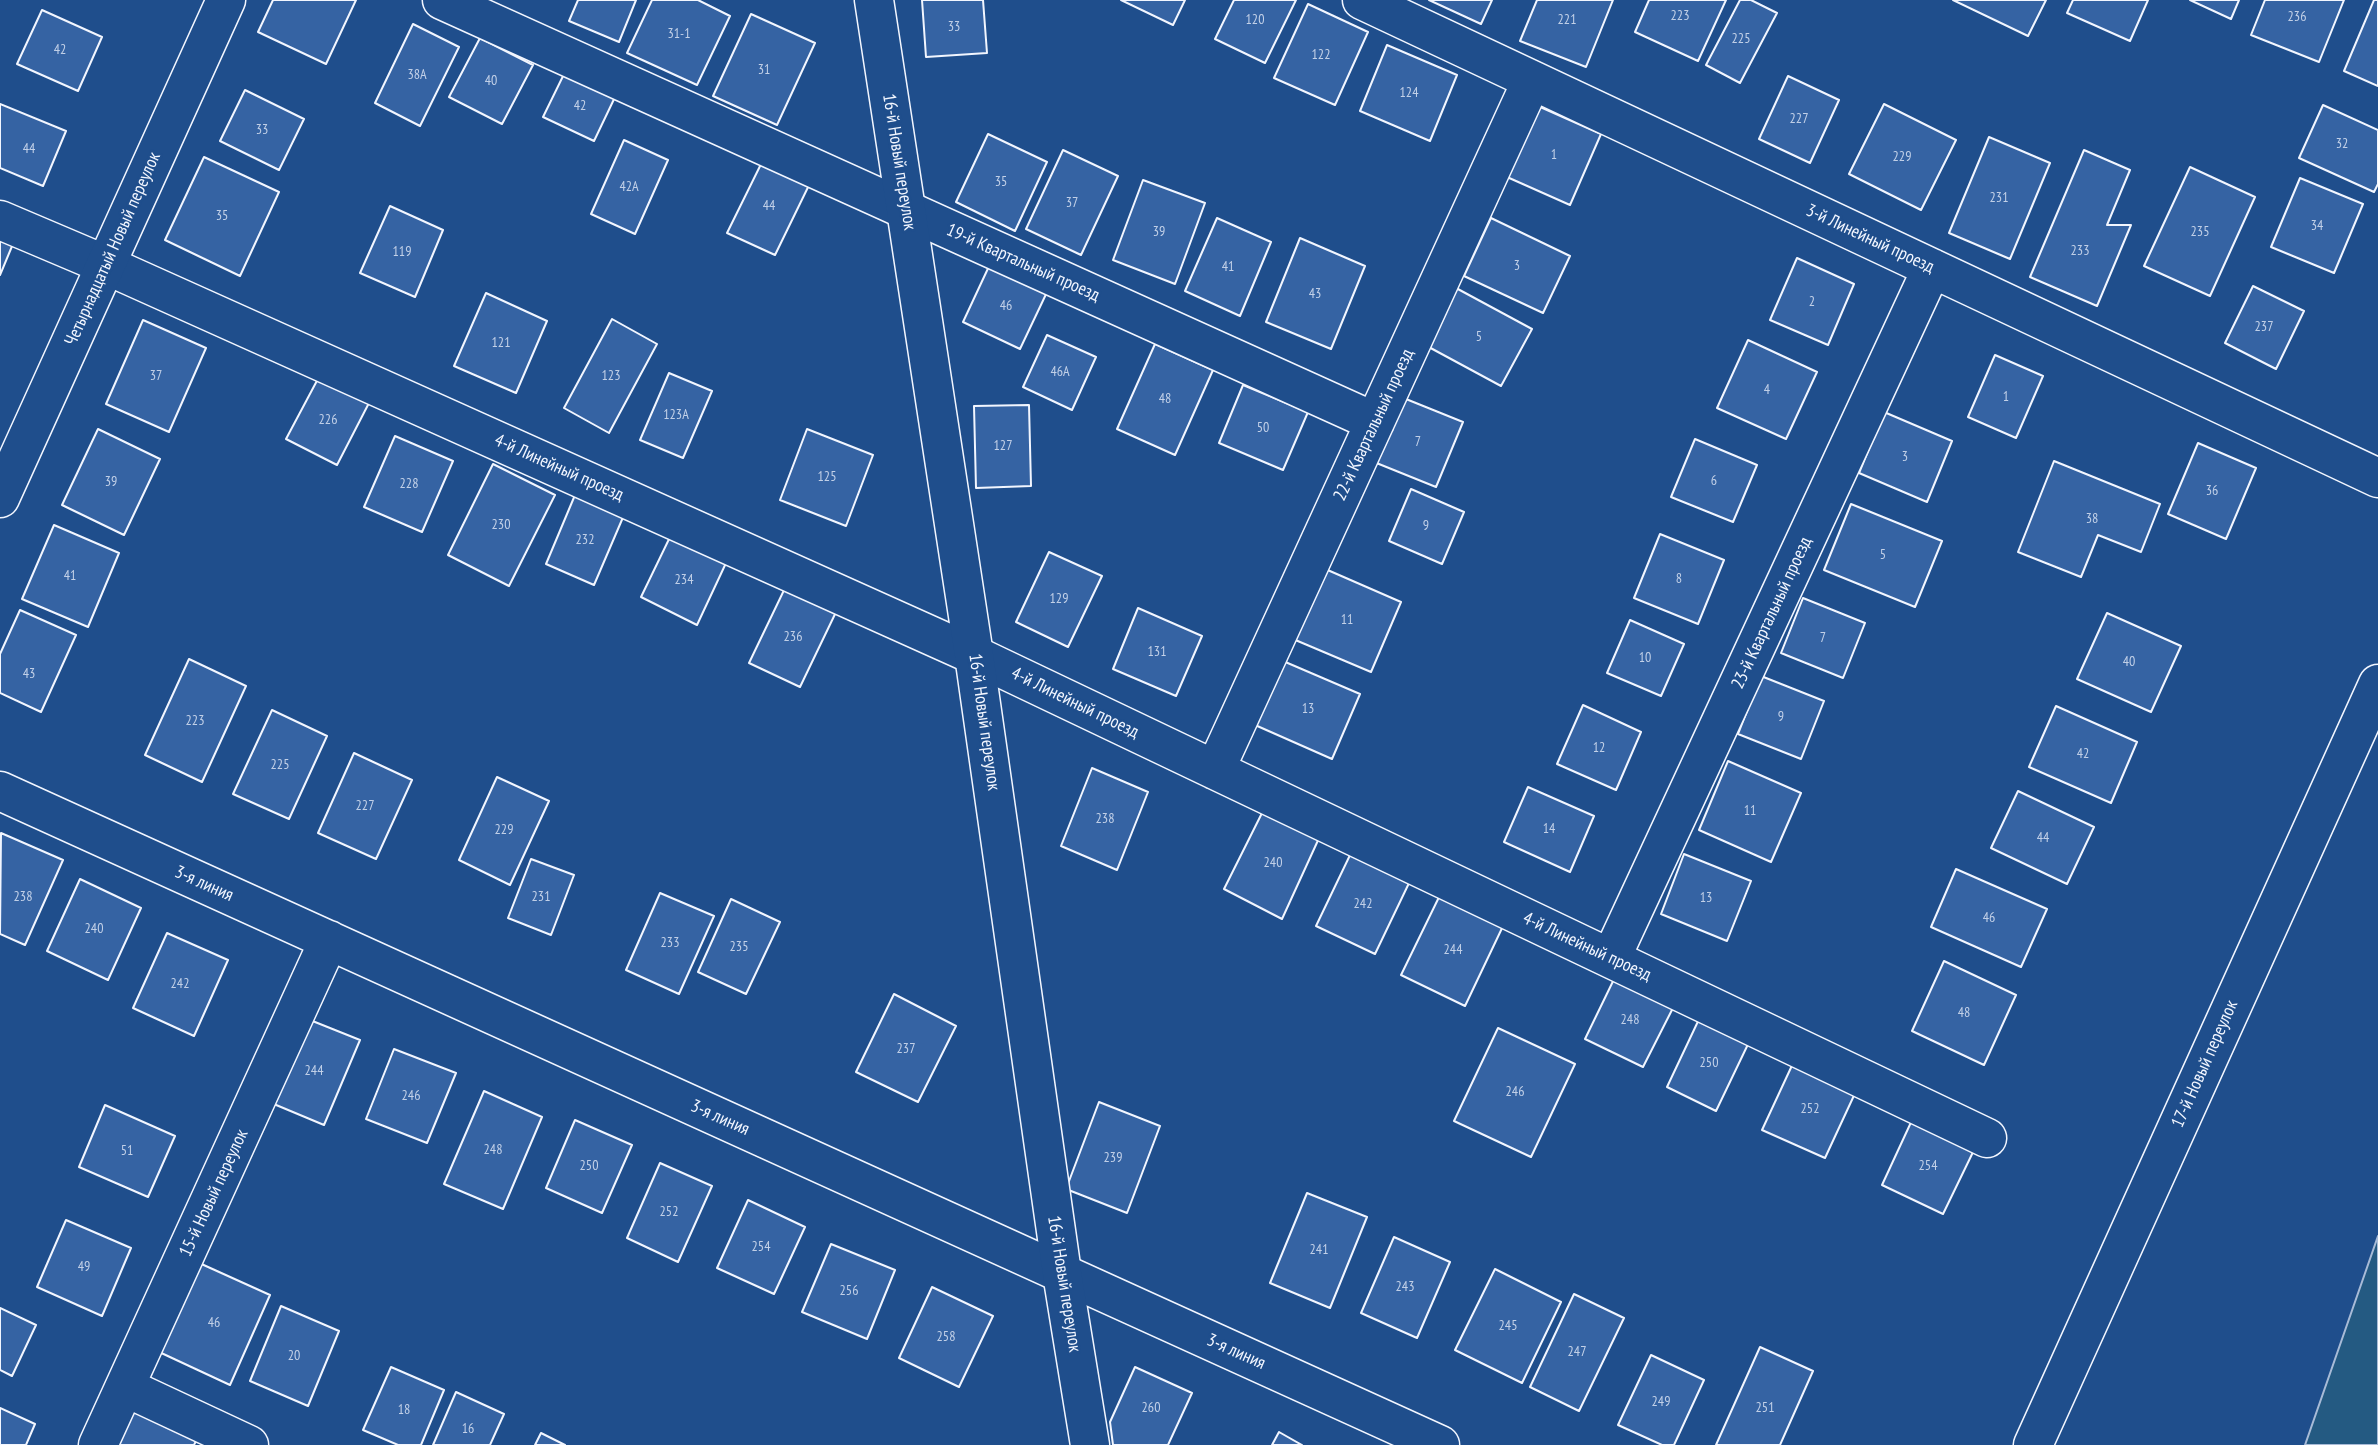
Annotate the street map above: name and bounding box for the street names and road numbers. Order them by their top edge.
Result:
street label: 16-й Новый переулок [878,92,920,232]
street label: Четырнадцатый Новый переулок [61,149,165,349]
street label: 3-й Линейный проезд [1802,200,1938,278]
street label: 19-й Квартальный проезд [943,219,1103,307]
street label: 22-й Квартальный проезд [1329,345,1419,505]
street label: 4-й Линейный проезд [491,430,627,506]
street label: 23-й Квартальный проезд [1727,533,1817,693]
street label: 16-й Новый переулок [964,652,1004,792]
street label: 4-й Линейный проезд [1008,663,1142,743]
street label: 3-я линия [171,862,237,906]
street label: 4-й Линейный проезд [1519,908,1655,986]
street label: 17-й Новый переулок [2167,997,2243,1131]
street label: 3-я линия [687,1096,753,1140]
street label: 15-й Новый переулок [175,1126,253,1260]
street label: 16-й Новый переулок [1043,1214,1085,1354]
street label: 3-я линия [1203,1330,1269,1374]

